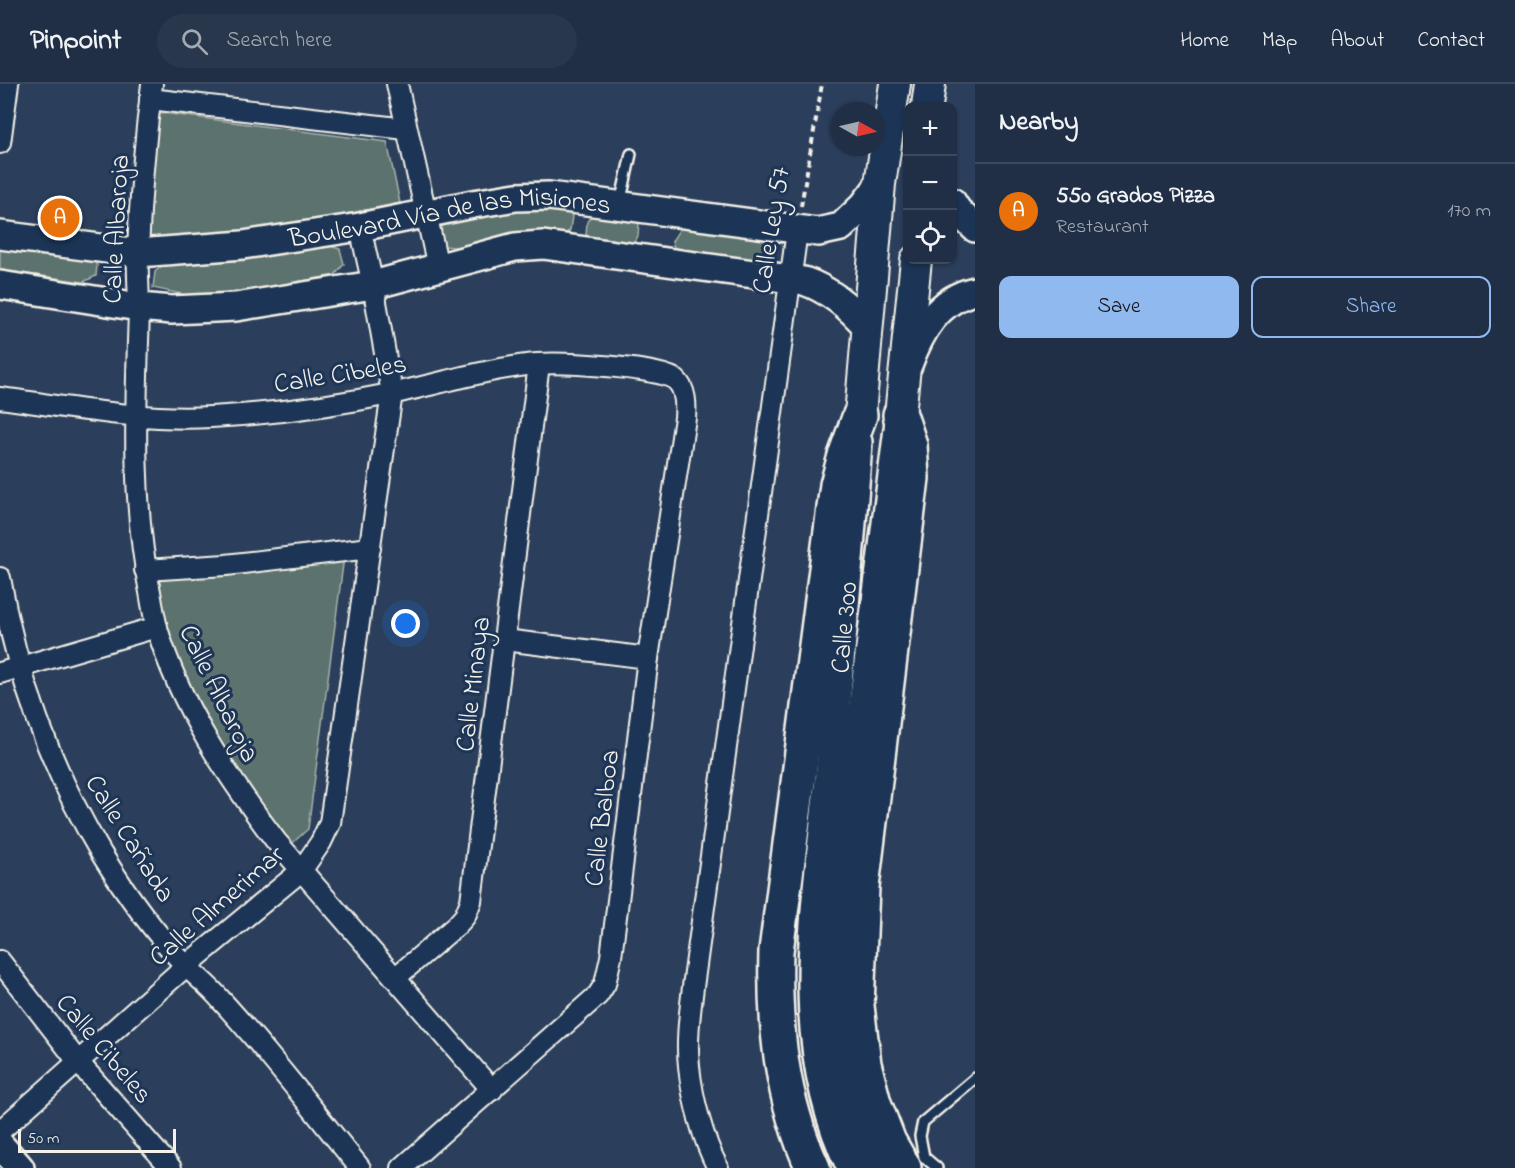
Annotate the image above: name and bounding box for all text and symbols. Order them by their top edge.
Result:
search box [157,14,577,68]
text: Pinpoint [30,21,121,62]
icon: search [178,25,211,58]
text: Search here [226,25,332,57]
text: Home [1180,26,1229,56]
text: Map [1262,26,1297,56]
text: About [1330,26,1384,56]
text: Contact [1417,26,1485,56]
north arrow [831,102,885,156]
map controls [903,102,957,264]
button: + [903,102,957,156]
text: Nearby [999,104,1078,142]
street label: Calle Albaroja [94,154,141,305]
button: − [903,156,957,210]
street label: Calle Ley 57 [743,164,802,297]
street label: Boulevard Vía de las Misiones [285,179,613,260]
text: 550 Grados Pizza [1056,181,1215,213]
pin: A [40,196,80,240]
text: A [1012,197,1025,226]
text: 170 m [1447,197,1491,226]
button: locate [903,210,957,264]
text: Restaurant [1056,213,1149,242]
button: Save [999,276,1239,338]
button: Share [1251,276,1491,338]
street label: Calle Cibeles [271,346,409,405]
street label: Calle 300 [822,580,869,675]
your location [391,609,420,638]
street label: Calle Minaya [447,614,502,754]
street label: Calle Albaroja [168,619,268,770]
street label: Calle Balboa [576,748,631,889]
street label: Calle Cañada [74,768,184,911]
street label: Calle Almerimar [141,836,295,977]
street label: Calle Cibeles [45,986,161,1113]
scale bar [18,1126,176,1154]
text: 50 m [27,1127,59,1151]

